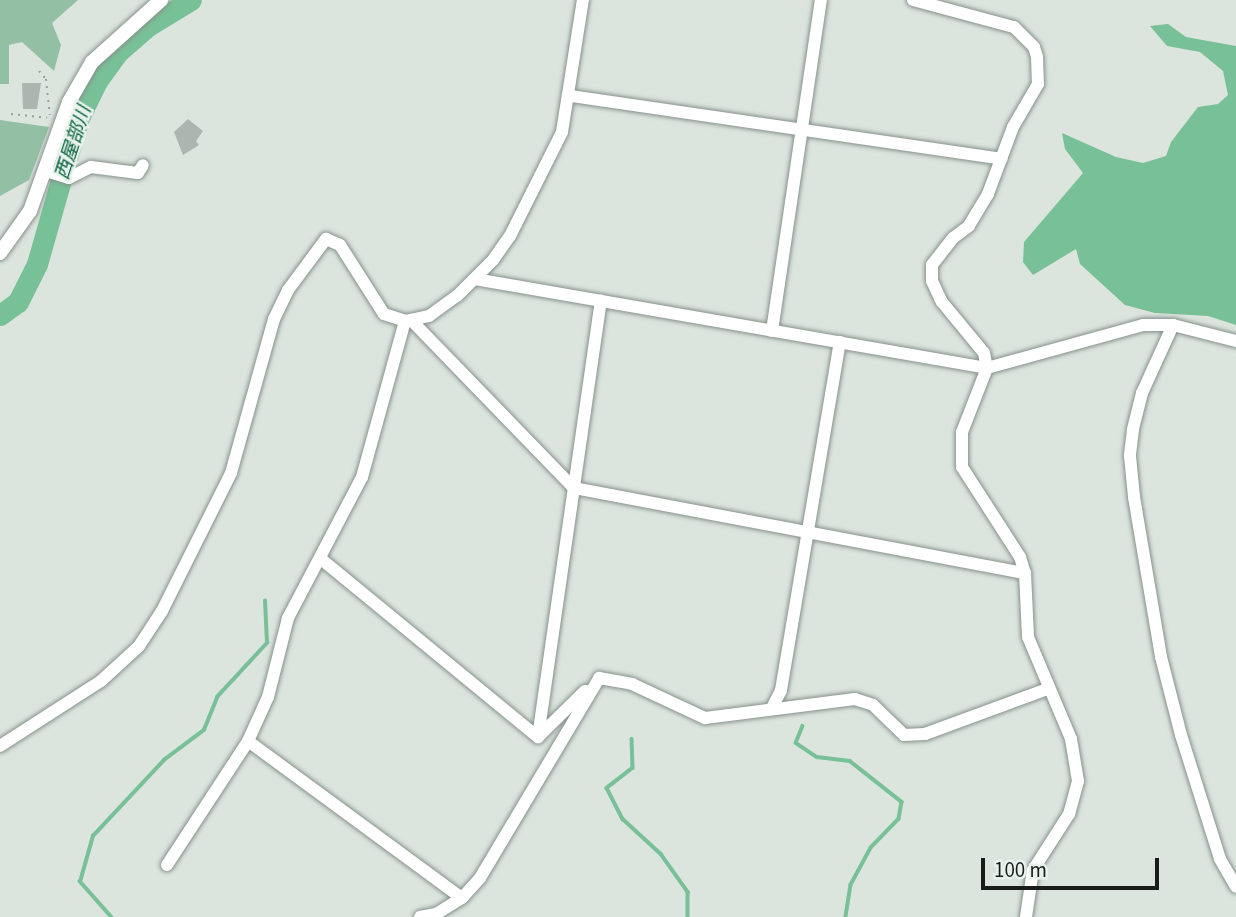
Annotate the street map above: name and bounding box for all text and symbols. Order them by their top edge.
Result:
water label: 西屋部川 [51,103,97,183]
scale bar [984,844,1162,888]
text: 100 m [994,855,1047,885]

